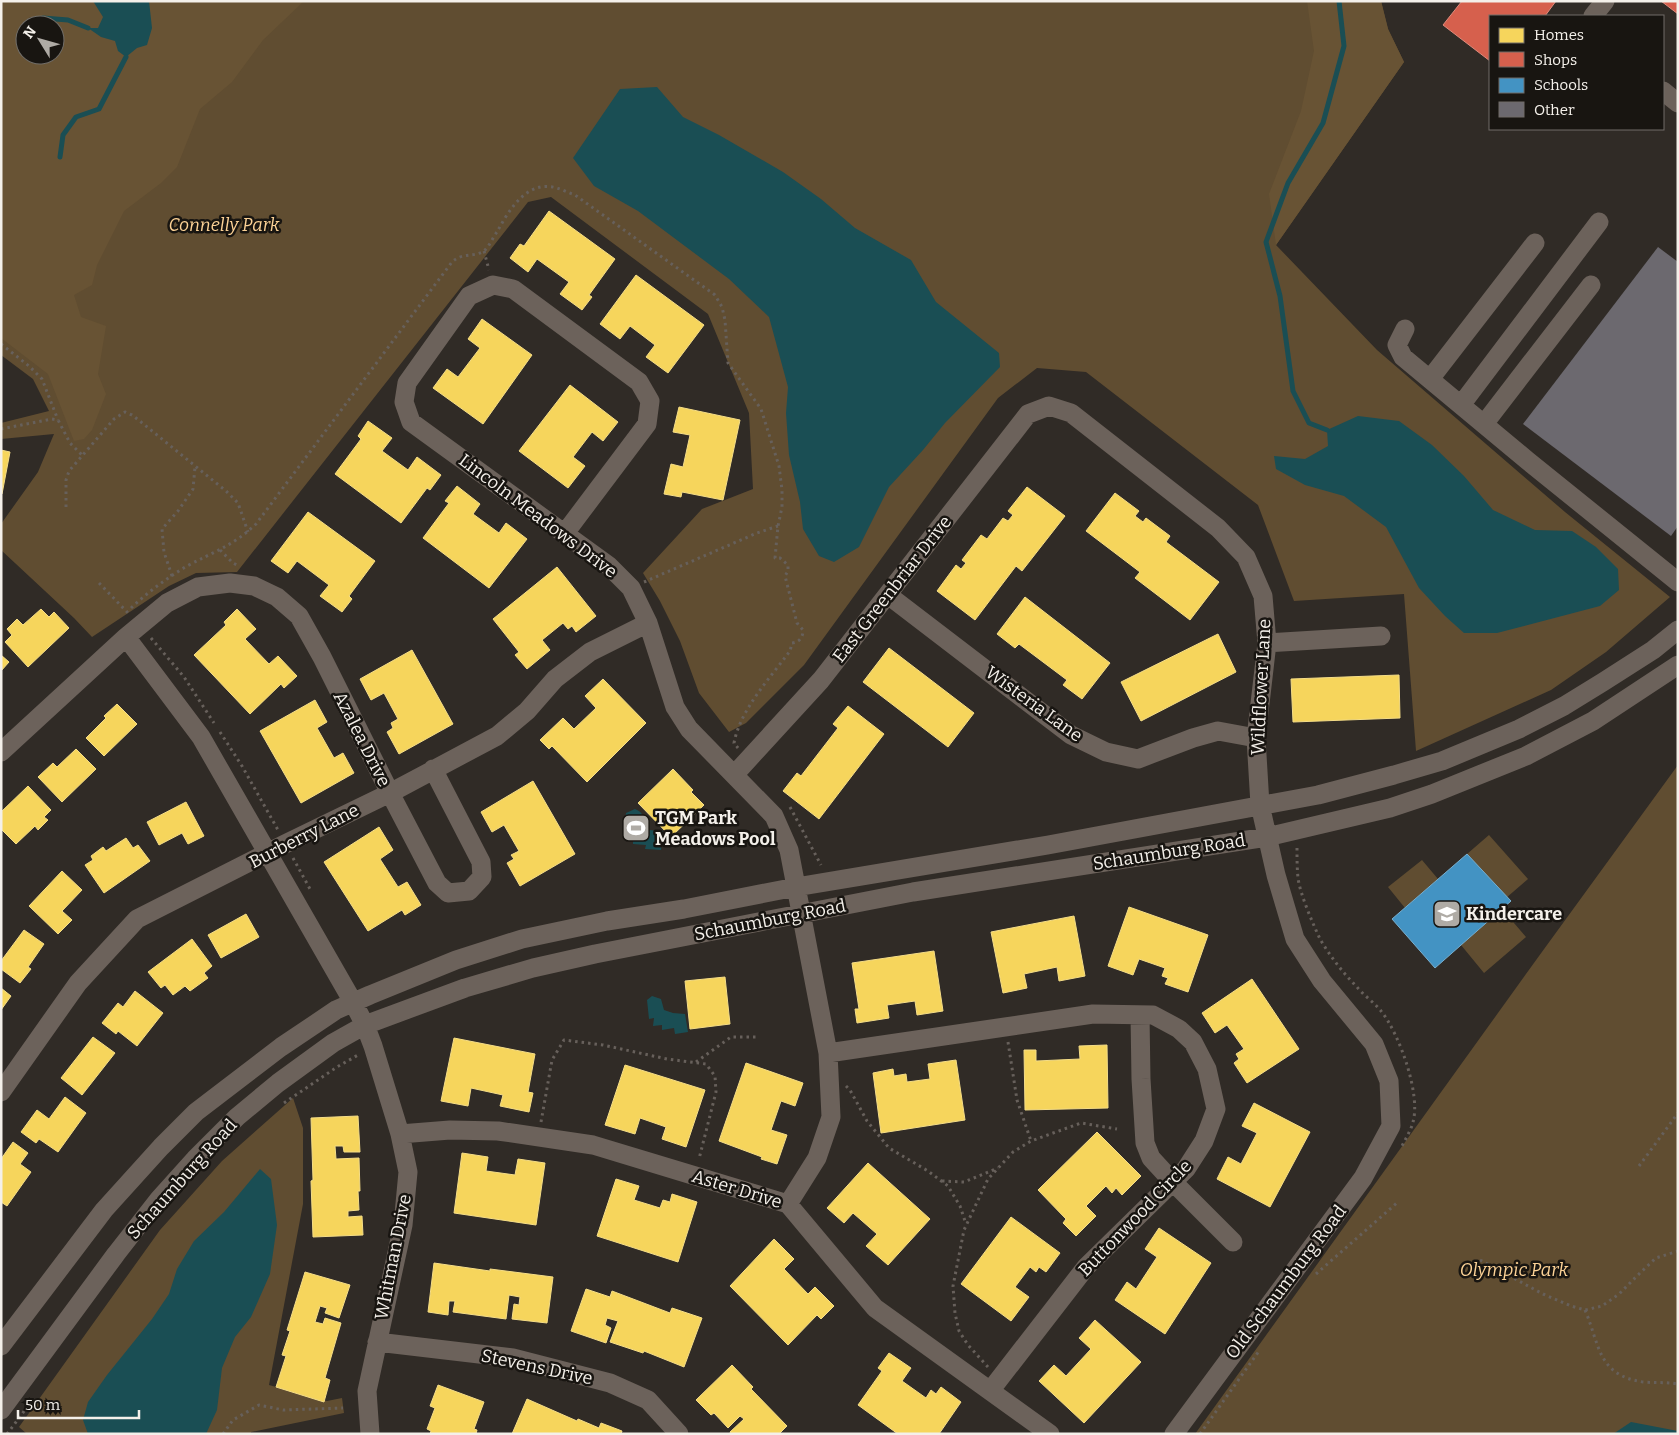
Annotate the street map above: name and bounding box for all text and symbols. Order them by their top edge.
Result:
north arrow [15,15,65,65]
legend [1489,15,1664,130]
text: N [20,23,40,42]
text: Homes [1534,26,1584,44]
text: Shops [1534,51,1577,69]
text: Schools [1534,76,1588,94]
text: Other [1534,101,1575,119]
park label: Connelly Park [168,214,280,236]
street label: Lincoln Meadows Drive [455,449,621,583]
street label: East Greenbriar Drive [828,511,956,667]
street label: Wildflower Lane [1246,618,1276,756]
street label: Wisteria Lane [981,661,1087,747]
street label: Azalea Drive [329,688,395,790]
street label: Burberry Lane [245,799,363,873]
place label: TGM Park Meadows Pool [655,807,776,850]
sports icon: TGM Park Meadows Pool [621,813,651,843]
street label: Schaumburg Road [1091,829,1247,875]
street label: Schaumburg Road [692,894,848,945]
school or university icon: Kindercare [1432,899,1462,929]
place label: Kindercare [1466,903,1562,925]
street label: Schaumburg Road [122,1114,242,1244]
street label: Buttonwood Circle [1074,1155,1196,1281]
street label: Aster Drive [689,1165,785,1213]
street label: Whitman Drive [370,1192,416,1322]
street label: Old Schaumburg Road [1221,1201,1351,1363]
park label: Olympic Park [1460,1259,1568,1281]
street label: Stevens Drive [479,1344,595,1390]
scale bar [18,1388,139,1420]
text: 50 m [25,1396,61,1414]

